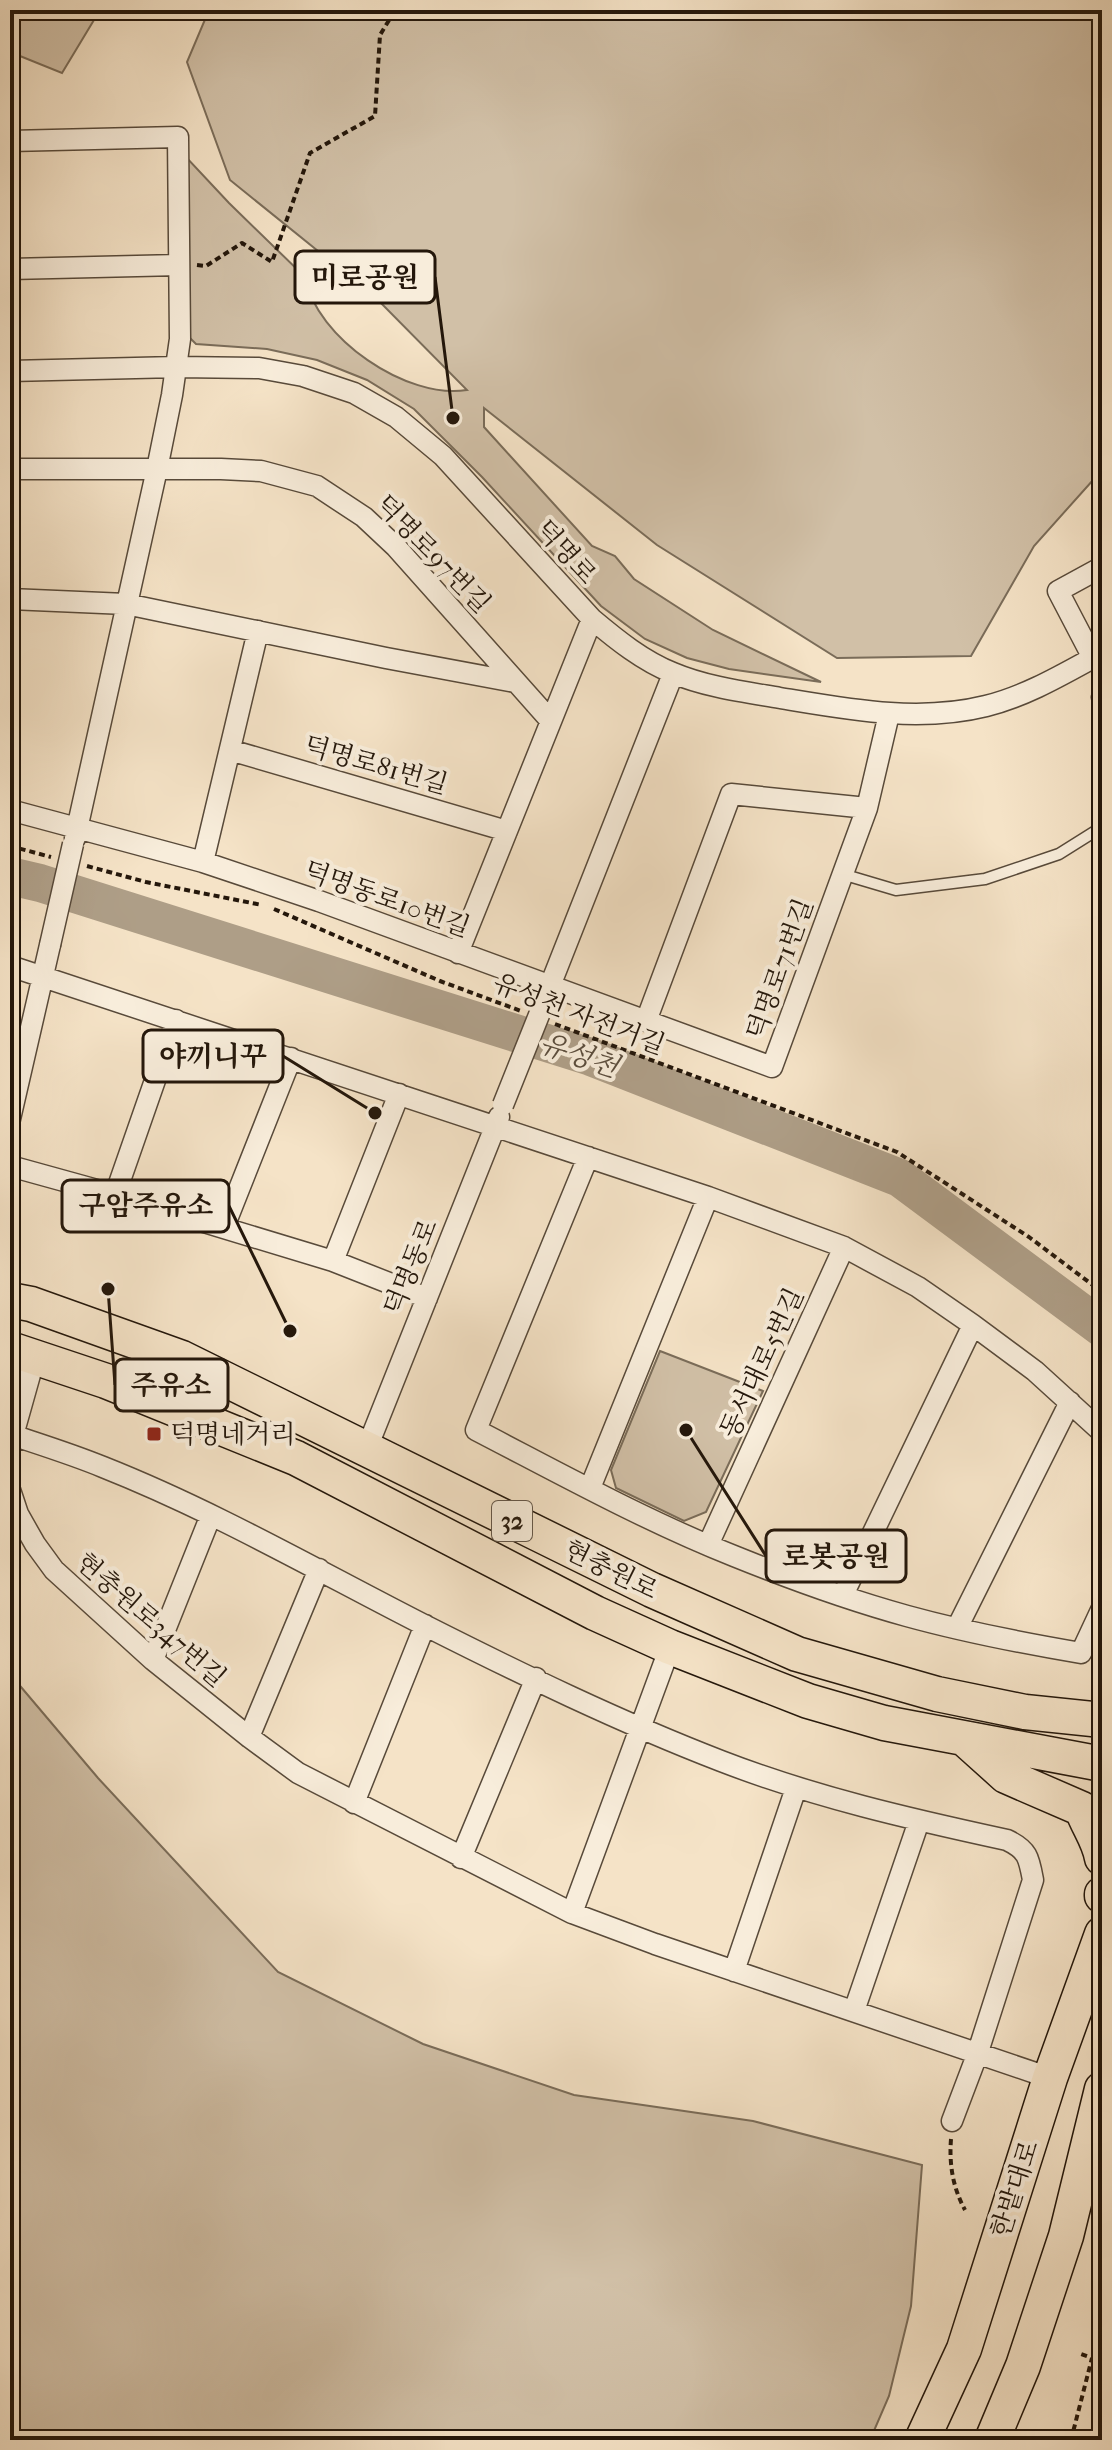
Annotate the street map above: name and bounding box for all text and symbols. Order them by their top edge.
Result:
callout: 미로공원 [295,251,435,303]
text: 미로공원 [311,261,419,294]
street label: 덕명로97번길 [369,489,497,619]
street label: 덕명로 [529,514,603,590]
street label: 덕명로81번길 [301,730,451,800]
street label: 덕명동로10번길 [300,855,474,943]
street label: 덕명로71번길 [740,894,820,1044]
street label: 유성천 자전거길 [489,967,669,1061]
water label: 유성천 [535,1026,623,1084]
callout: 야끼니꾸 [143,1030,283,1082]
text: 야끼니꾸 [159,1040,267,1073]
callout: 구암주유소 [62,1180,229,1232]
text: 구암주유소 [78,1189,214,1222]
street label: 덕명동로 [378,1215,444,1319]
street label: 동서대로5번길 [714,1283,810,1443]
callout: 주유소 [115,1359,228,1411]
text: 주유소 [130,1369,212,1402]
place label: 덕명네거리 [170,1419,296,1450]
marker: 덕명네거리 [145,1425,163,1443]
road number: 32 [492,1501,532,1541]
callout: 로봇공원 [766,1530,906,1582]
street label: 현충원로 [559,1534,663,1606]
text: 로봇공원 [782,1540,890,1573]
street label: 현충원로347번길 [70,1546,232,1694]
street label: 한밭대로 [985,2136,1045,2242]

